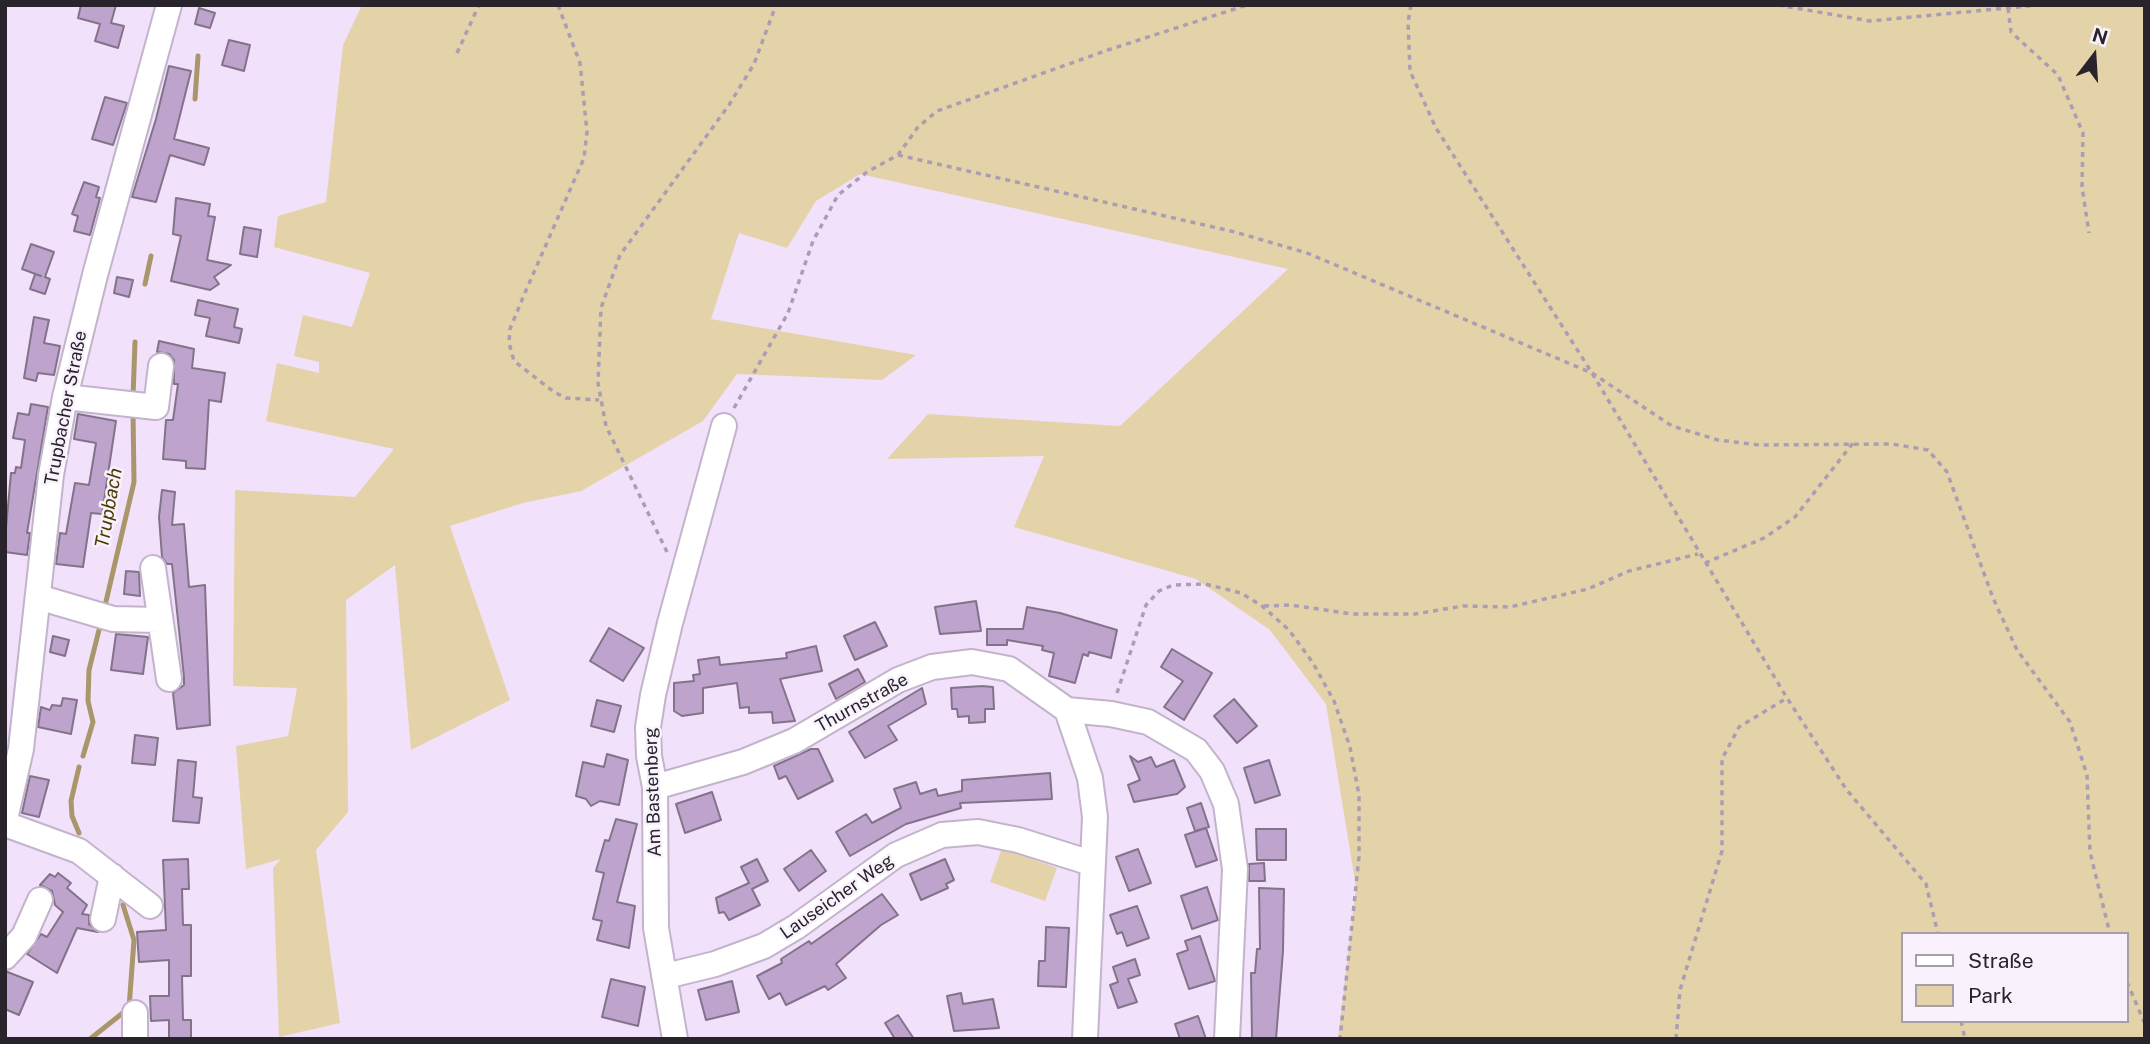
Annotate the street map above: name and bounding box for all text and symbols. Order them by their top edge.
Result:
north arrow [2059,21,2129,91]
text: N [2090,23,2110,49]
street label: Trupbacher Straße [40,329,92,487]
water label: Trupbach [91,466,127,550]
street label: Thurnstraße [812,669,912,737]
street label: Am Bastenberg [640,727,666,857]
street label: Lauseicher Weg [776,850,898,944]
legend [1902,932,2129,1023]
text: Straße [1968,948,2034,973]
text: Park [1968,983,2013,1008]

